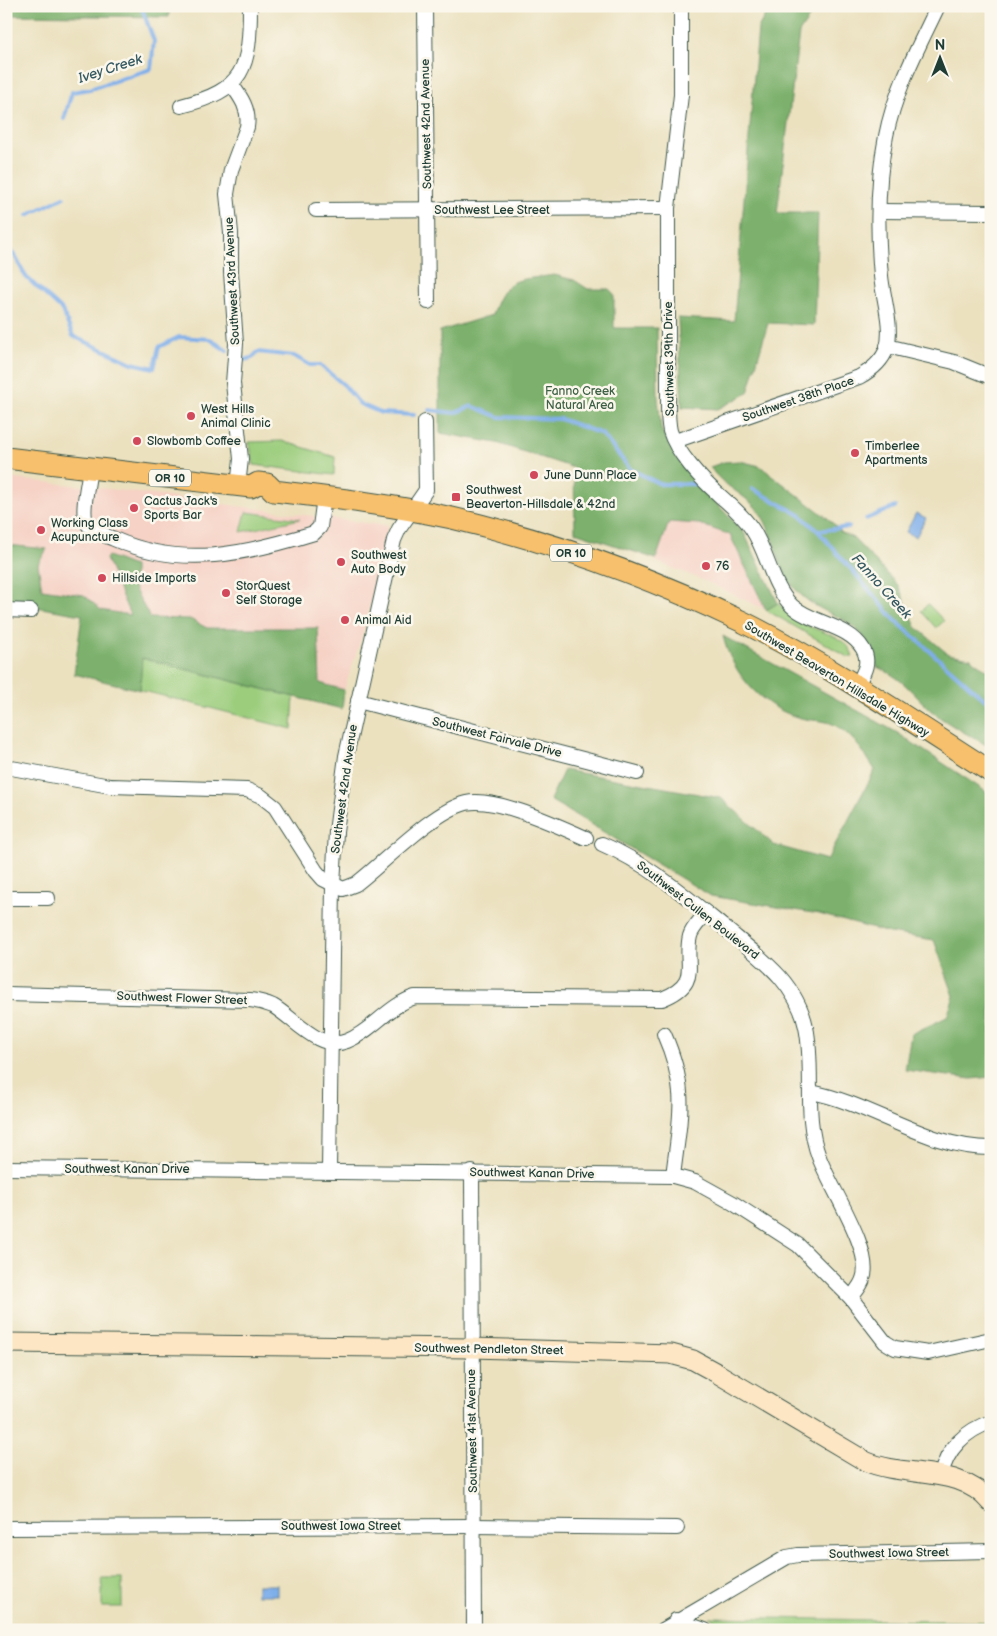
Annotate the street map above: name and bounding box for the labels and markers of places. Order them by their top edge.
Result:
place label: West Hills Animal Clinic [201,402,271,431]
marker: West Hills Animal Clinic [185,410,197,422]
place label: Slowbomb Coffee [147,434,241,449]
marker: Slowbomb Coffee [131,435,143,447]
place label: Timberlee Apartments [865,439,928,468]
marker: Timberlee Apartments [849,447,861,459]
place label: June Dunn Place [544,468,637,483]
marker: June Dunn Place [528,469,540,481]
place label: Southwest Beaverton-Hillsdale & 42nd [466,483,615,512]
marker: Southwest Beaverton-Hillsdale & 42nd [450,491,462,503]
place label: Cactus Jack's Sports Bar [144,494,218,523]
marker: Cactus Jack's Sports Bar [128,502,140,514]
place label: Working Class Acupuncture [51,516,128,545]
marker: Working Class Acupuncture [35,524,47,536]
place label: Southwest Auto Body [351,548,407,577]
marker: Southwest Auto Body [335,556,347,568]
place label: 76 [716,559,729,574]
marker: 76 [700,560,712,572]
place label: Hillside Imports [112,571,196,586]
marker: Hillside Imports [96,572,108,584]
place label: StorQuest Self Storage [236,579,302,608]
marker: StorQuest Self Storage [220,587,232,599]
place label: Animal Aid [355,613,412,628]
marker: Animal Aid [339,614,351,626]

